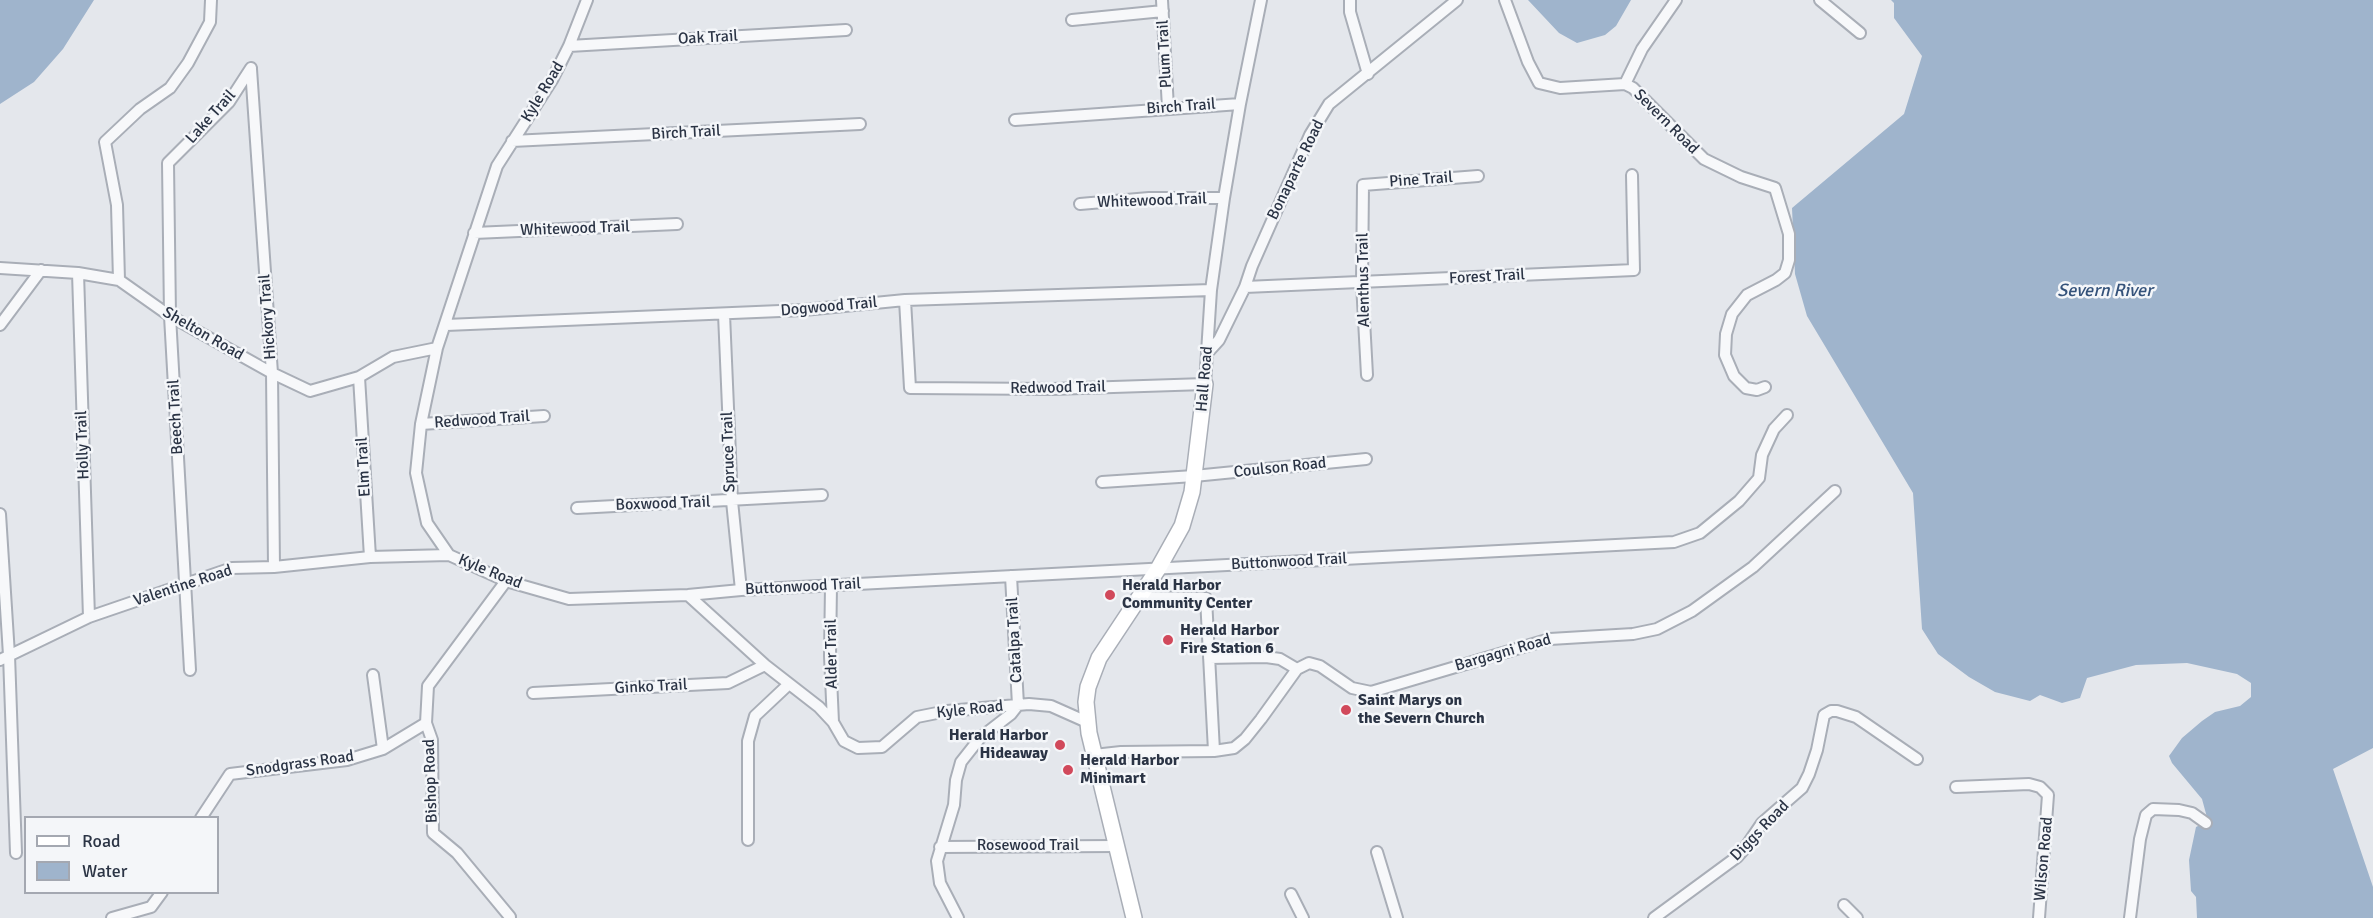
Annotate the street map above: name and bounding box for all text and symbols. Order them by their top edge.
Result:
street label: Plum Trail [1154,19,1176,89]
street label: Oak Trail [678,27,738,49]
street label: Kyle Road [518,58,568,126]
street label: Severn Road [1629,85,1703,159]
street label: Lake Trail [182,86,240,148]
street label: Birch Trail [1146,95,1216,119]
street label: Bonaparte Road [1264,117,1328,223]
street label: Birch Trail [651,122,721,144]
street label: Pine Trail [1389,168,1453,192]
street label: Whitewood Trail [1097,189,1207,213]
street label: Whitewood Trail [520,217,630,241]
street label: Alenthus Trail [1354,233,1374,327]
street label: Forest Trail [1449,265,1525,289]
street label: Hickory Trail [255,273,281,361]
water label: Severn River [2057,280,2153,302]
street label: Dogwood Trail [780,293,878,321]
street label: Shelton Road [159,303,247,365]
street label: Hall Road [1193,345,1217,413]
street label: Redwood Trail [1010,378,1106,398]
street label: Beech Trail [164,379,188,455]
street label: Redwood Trail [433,407,531,433]
street label: Holly Trail [72,410,94,480]
street label: Spruce Trail [718,411,740,493]
street label: Elm Trail [353,437,375,497]
street label: Coulson Road [1233,454,1327,482]
street label: Boxwood Trail [615,493,711,515]
street label: Buttonwood Trail [1230,549,1348,575]
street label: Kyle Road [455,551,525,593]
street label: Valentine Road [131,561,235,611]
street label: Buttonwood Trail [744,574,862,600]
place label: Herald Harbor Community Center [1122,576,1252,614]
marker: Herald Harbor Community Center [1103,588,1117,602]
street label: Catalpa Trail [1003,597,1027,683]
street label: Alder Trail [822,619,842,689]
place label: Herald Harbor Fire Station 6 [1180,621,1279,659]
street label: Bargagni Road [1453,630,1553,676]
marker: Herald Harbor Fire Station 6 [1161,633,1175,647]
street label: Ginko Trail [614,676,688,698]
place label: Saint Marys on the Severn Church [1358,691,1485,729]
street label: Kyle Road [936,697,1004,723]
marker: Saint Marys on the Severn Church [1339,703,1353,717]
place label: Herald Harbor Hideaway [949,726,1048,764]
marker: Herald Harbor Hideaway [1053,738,1067,752]
street label: Bishop Road [420,739,442,823]
street label: Snodgrass Road [245,747,355,781]
place label: Herald Harbor Minimart [1080,751,1179,789]
marker: Herald Harbor Minimart [1061,763,1075,777]
street label: Diggs Road [1727,797,1793,865]
legend [24,816,219,894]
street label: Wilson Road [2031,816,2057,902]
text: Road [82,830,121,852]
street label: Rosewood Trail [977,836,1079,856]
text: Water [82,860,127,882]

